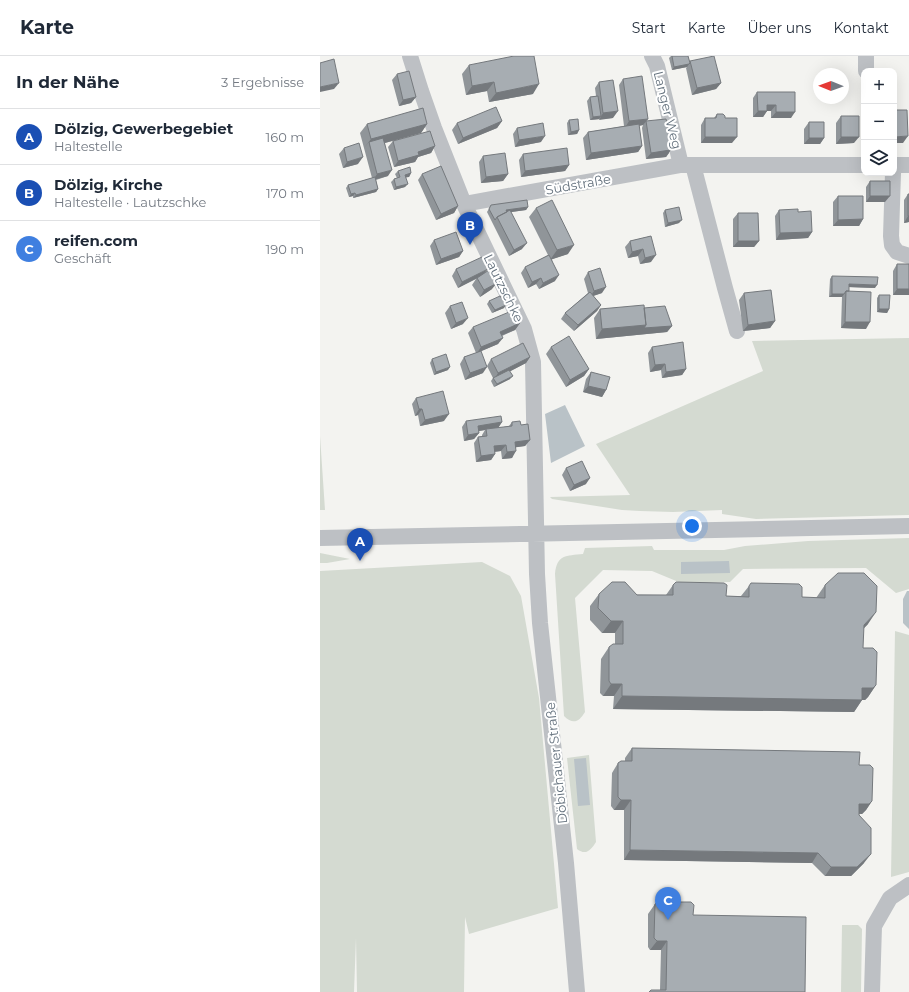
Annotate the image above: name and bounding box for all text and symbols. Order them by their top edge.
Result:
text: Karte [20,16,74,39]
text: Start [632,19,666,37]
text: Karte [688,19,725,37]
text: Über uns [747,19,811,37]
text: Kontakt [833,19,889,37]
north arrow [813,68,849,104]
map controls [861,68,897,176]
button: + [861,68,897,104]
street label: Langer Weg [651,69,685,151]
text: In der Nähe [16,72,120,92]
text: 3 Ergebnisse [221,74,304,90]
button: − [861,104,897,140]
text: Dölzig, Gewerbegebiet [54,119,233,138]
text: A [24,129,34,145]
text: 160 m [266,129,304,145]
text: Haltestelle [54,138,123,154]
button: layers [861,140,897,176]
street label: Südstraße [544,170,612,198]
text: Dölzig, Kirche [54,175,163,194]
text: B [24,185,34,201]
text: 170 m [266,185,304,201]
text: Haltestelle · Lautzschke [54,194,206,210]
pin: B [457,212,483,245]
text: reifen.com [54,231,138,250]
text: C [24,241,34,257]
text: 190 m [266,241,304,257]
text: Geschäft [54,250,112,266]
street label: Lautzschke [481,251,527,325]
your location [682,516,702,536]
pin: A [347,528,373,561]
street label: Döbichauer Straße [542,701,570,825]
pin: C [655,887,681,920]

